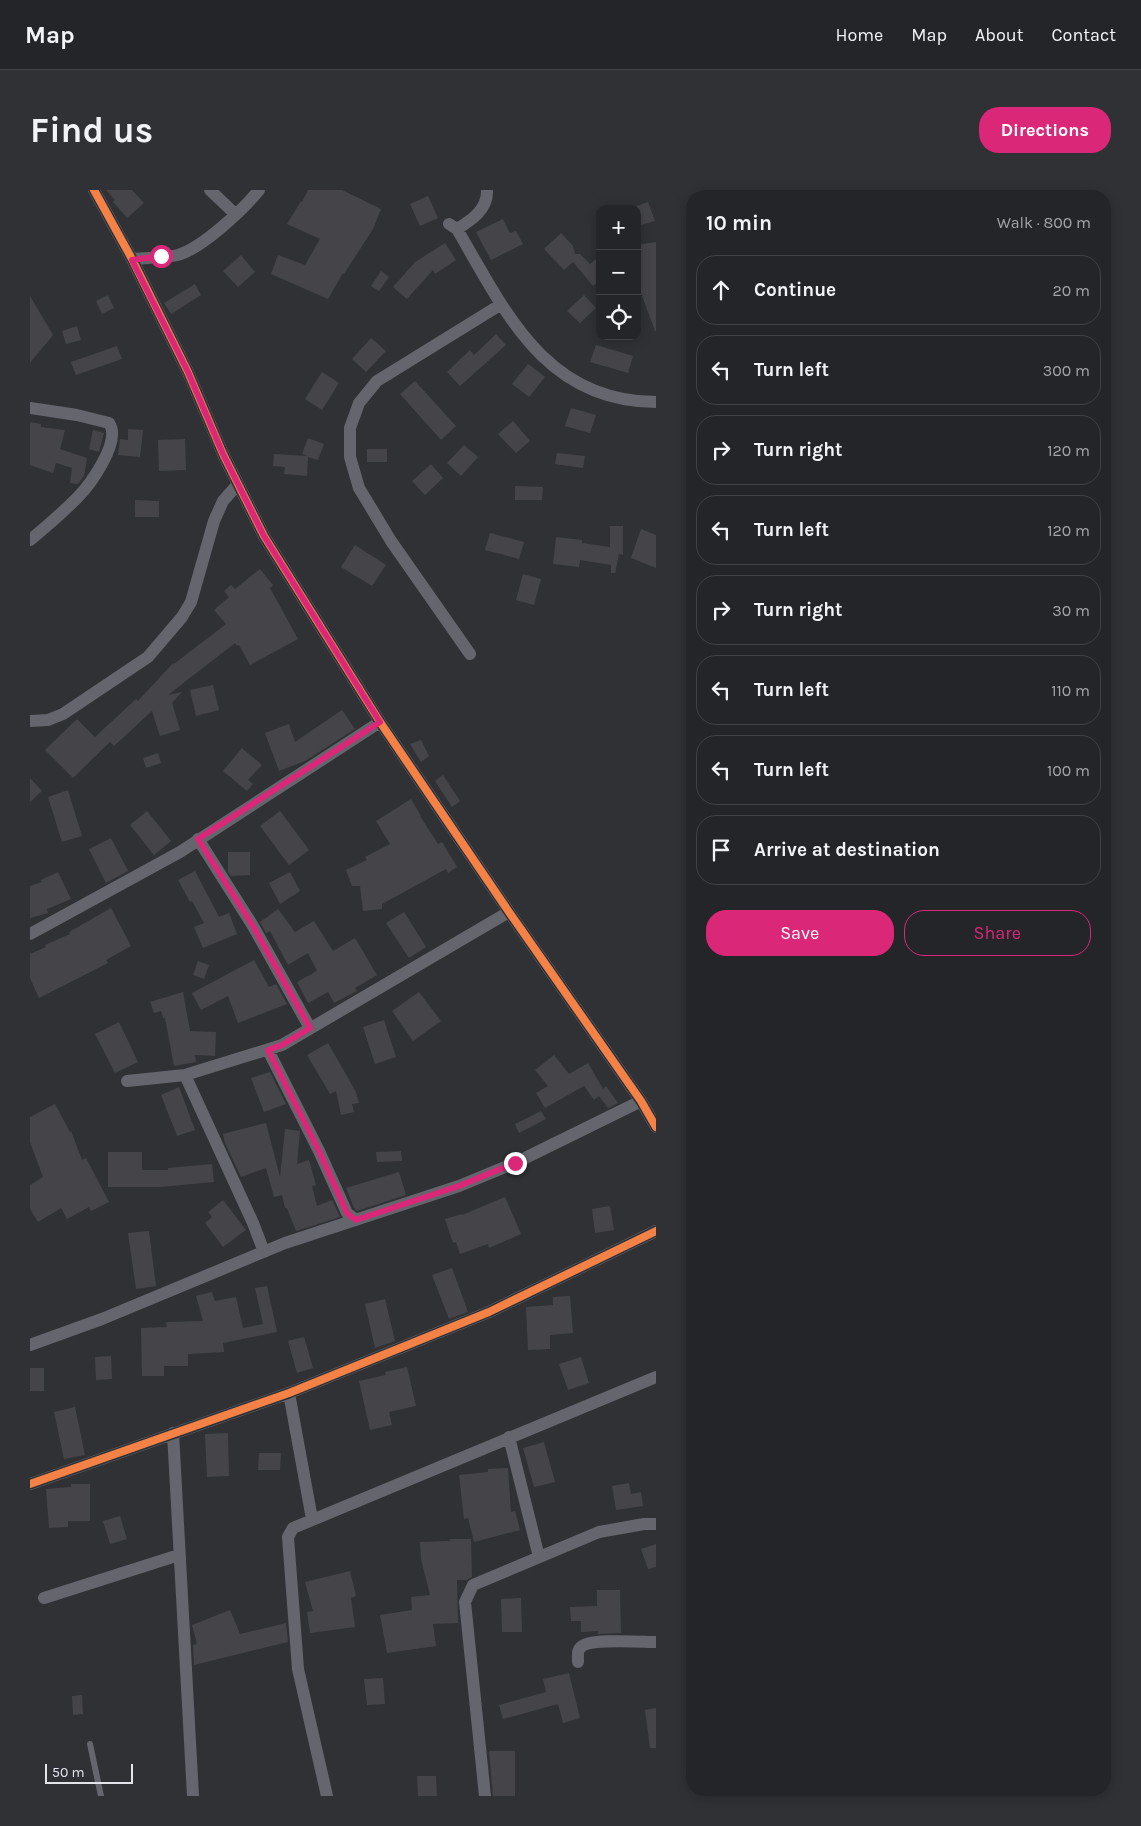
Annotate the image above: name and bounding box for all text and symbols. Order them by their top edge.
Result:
text: Map [25,21,75,49]
text: Home [835,24,883,46]
text: Map [911,24,947,46]
text: About [975,24,1024,46]
text: Contact [1052,24,1116,46]
button: Directions [979,107,1111,153]
text: Find us [30,110,153,151]
map controls [596,205,641,340]
button: + [596,205,641,250]
text: 10 min [706,211,772,235]
text: Walk · 800 m [997,213,1091,232]
route start [150,245,173,268]
button: − [596,250,641,295]
icon: ahead [707,276,735,304]
text: Continue [754,279,836,301]
text: 20 m [1052,281,1090,300]
button: locate [596,295,641,340]
icon: left [707,356,735,384]
text: Turn left [754,359,829,381]
text: 300 m [1043,361,1090,380]
icon: right [707,436,735,464]
text: Turn right [754,439,843,461]
text: 120 m [1047,441,1090,460]
icon: left [707,516,735,544]
text: Turn left [754,519,829,541]
text: 120 m [1047,521,1090,540]
icon: right [707,596,735,624]
text: Turn right [754,599,843,621]
text: 30 m [1052,601,1090,620]
icon: left [707,676,735,704]
text: Turn left [754,679,829,701]
text: 110 m [1051,681,1090,700]
icon: left [707,756,735,784]
text: Turn left [754,759,829,781]
text: 100 m [1047,761,1090,780]
icon: arrive [707,836,735,864]
text: Arrive at destination [754,839,940,861]
button: Save [706,910,894,956]
button: Share [904,910,1091,956]
route end [504,1152,527,1175]
scale bar [45,1761,132,1784]
text: 50 m [52,1764,85,1781]

